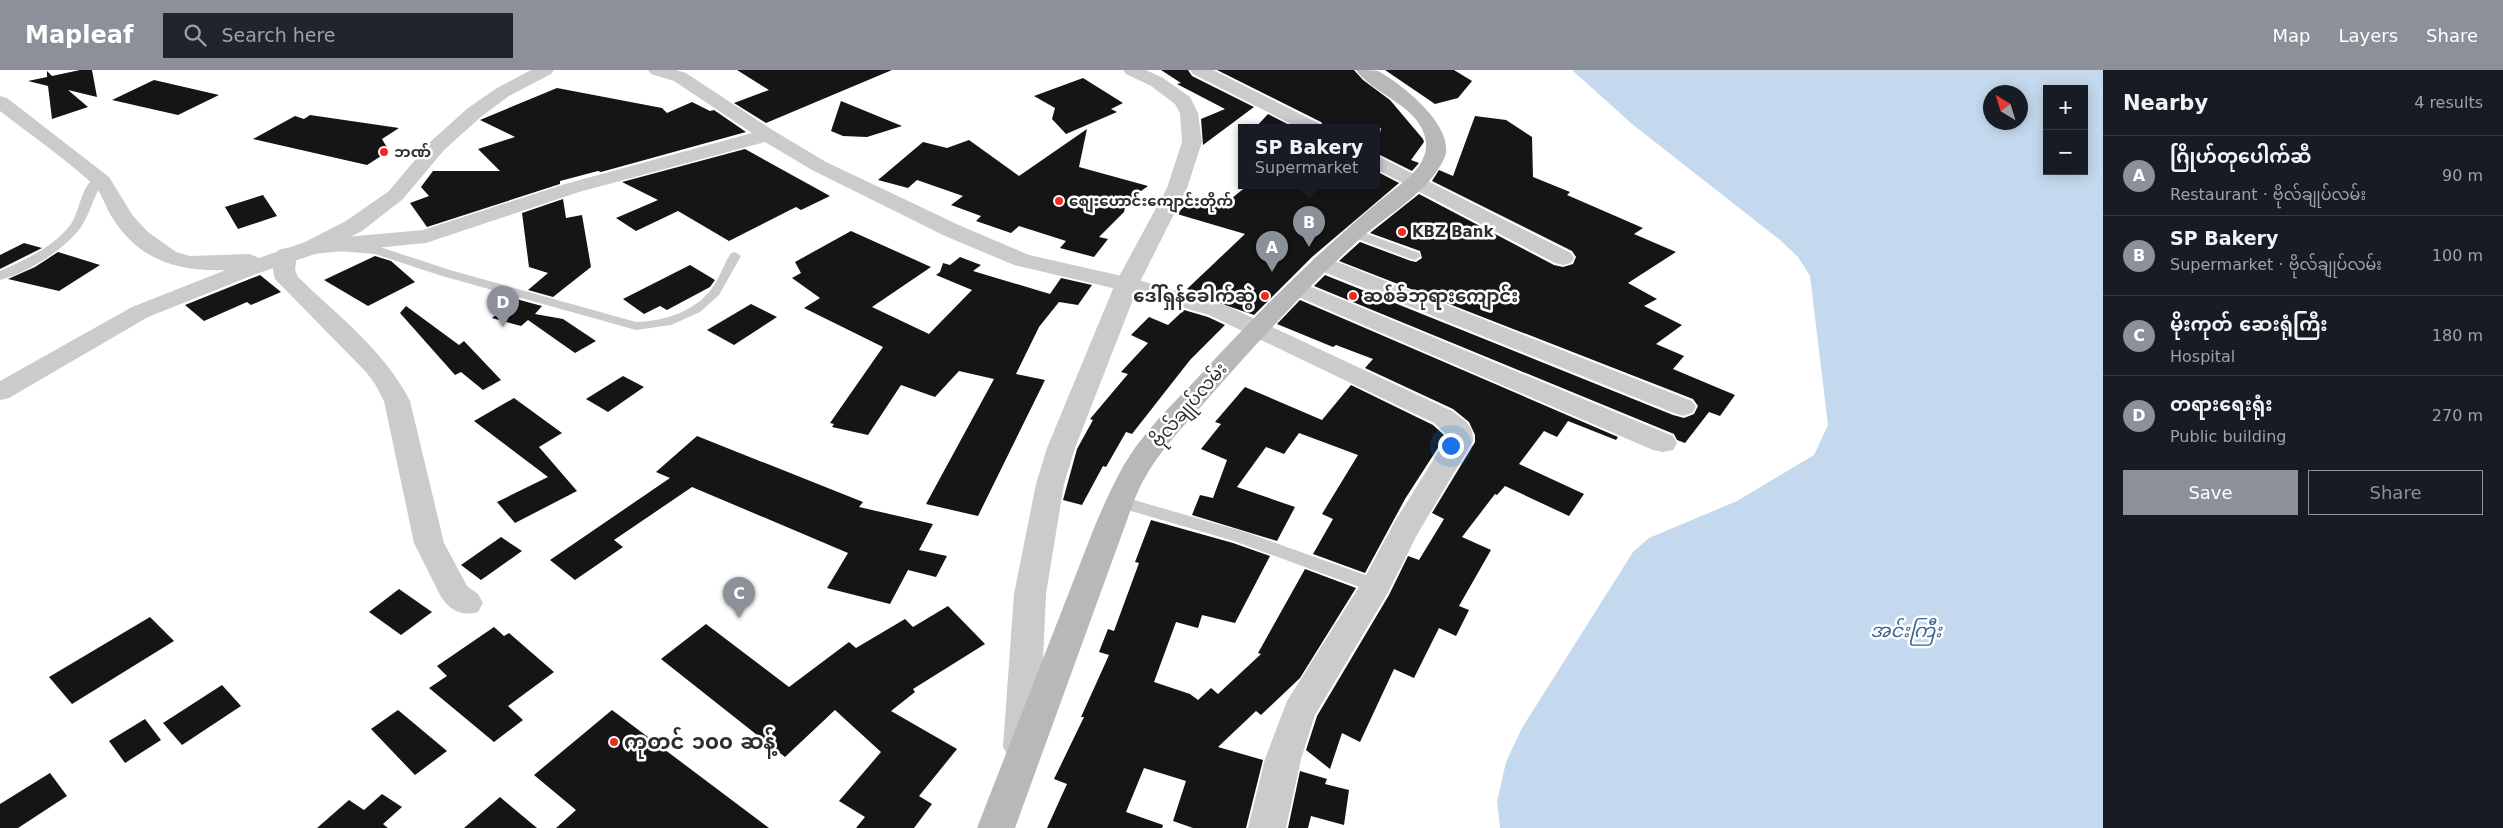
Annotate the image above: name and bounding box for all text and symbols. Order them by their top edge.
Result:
search box [163,13,513,58]
text: Mapleaf [25,21,133,49]
icon: search [181,21,209,49]
text: Search here [221,24,336,46]
text: Map [2272,25,2310,46]
text: Layers [2338,25,2398,46]
text: Share [2426,25,2478,46]
north arrow [1983,85,2028,130]
map controls [2043,85,2088,175]
button: + [2043,85,2088,130]
text: Nearby [2123,91,2208,115]
text: 4 results [2414,93,2483,112]
popup [1238,124,1380,189]
button: − [2043,130,2088,175]
text: SP Bakery [1255,136,1363,158]
place label: ဘဏ် [394,142,431,161]
text: ဂြိုဟ်တုပေါက်ဆီ [2170,145,2311,167]
marker: ဘဏ် [378,146,390,158]
text: Supermarket [1255,158,1358,177]
text: A [2133,166,2145,185]
text: 90 m [2442,166,2483,185]
text: Restaurant · ဗိုလ်‌ချုပ်‌လမ်း [2170,185,2366,204]
place label: စျေးဟောင်းကျောင်းတိုက် [1069,191,1233,213]
marker: စျေးဟောင်းကျောင်းတိုက် [1053,195,1065,207]
pin: B [1293,206,1325,247]
place label: KBZ Bank [1412,223,1494,241]
marker: KBZ Bank [1396,226,1408,238]
text: SP Bakery [2170,227,2278,249]
pin: A [1256,231,1288,272]
text: B [2133,246,2145,265]
text: 100 m [2432,246,2483,265]
text: Supermarket · ဗိုလ်‌ချုပ်‌လမ်း [2170,255,2382,274]
place label: ဒေါ်ရှန်ခေါက်ဆွဲ [1133,284,1255,310]
place label: ဆစ်ခ်ဘုရားကျောင်း [1363,284,1518,311]
pin: D [487,286,519,327]
marker: ဒေါ်ရှန်ခေါက်ဆွဲ [1259,290,1271,302]
marker: ဆစ်ခ်ဘုရားကျောင်း [1347,290,1359,302]
text: မိုးကုတ်‌ ‌ဆေးရုံကြီး [2170,313,2328,335]
text: C [2133,326,2145,345]
text: 180 m [2432,326,2483,345]
text: Hospital [2170,347,2235,366]
street label: ဗိုလ်‌ချုပ်‌လမ်း [1144,356,1235,454]
text: တရားရေးရုံး [2170,393,2272,415]
text: D [2132,406,2146,425]
text: 270 m [2432,406,2483,425]
text: Public building [2170,427,2287,446]
your location [1438,433,1464,459]
button: Save [2123,470,2298,515]
button: Share [2308,470,2483,515]
pin: C [723,577,755,618]
water label: အင်းကြီး [1870,617,1943,646]
place label: ကုတင် ၁၀၀ ဆန့် [624,726,778,759]
marker: ကုတင် ၁၀၀ ဆန့် [608,736,620,748]

